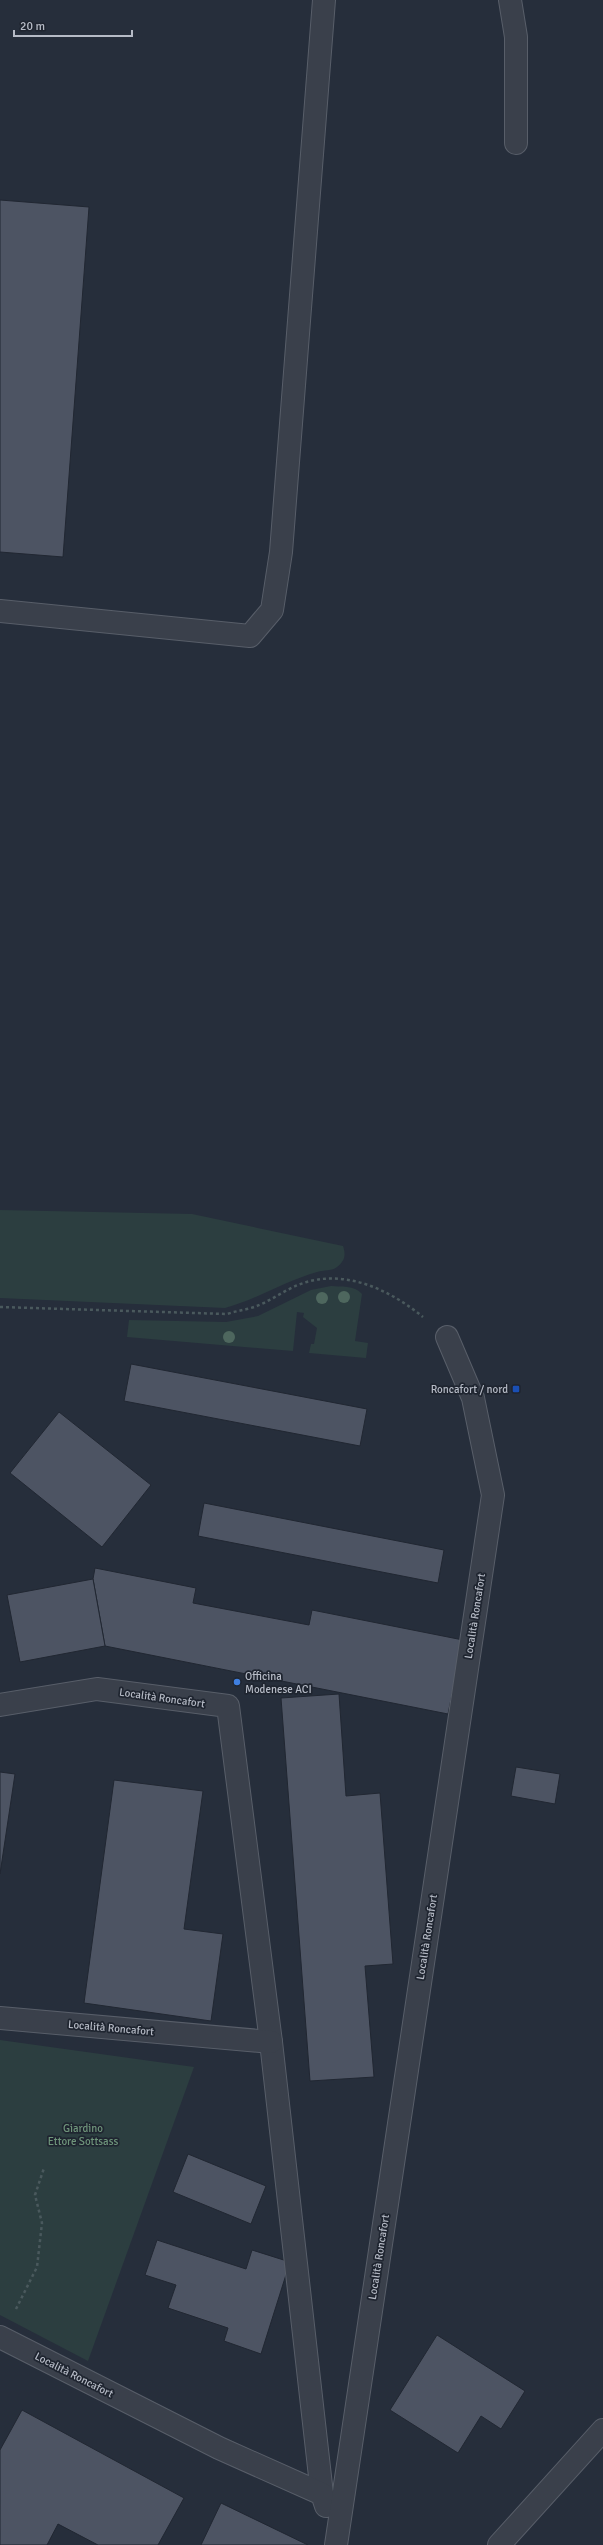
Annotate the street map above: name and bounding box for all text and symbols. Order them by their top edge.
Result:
scale bar [14,12,132,38]
text: 20 m [20,19,45,34]
place label: Roncafort / nord [431,1383,508,1396]
marker: Roncafort / nord [511,1384,521,1394]
street label: Località Roncafort [462,1572,488,1660]
place label: Officina Modenese ACI [245,1670,312,1696]
marker: Officina Modenese ACI [232,1677,242,1687]
street label: Località Roncafort [118,1686,206,1710]
street label: Località Roncafort [414,1893,440,1981]
street label: Località Roncafort [67,2018,155,2038]
park label: Giardino Ettore Sottsass [48,2122,119,2148]
street label: Località Roncafort [366,2213,392,2301]
street label: Località Roncafort [33,2350,116,2400]

